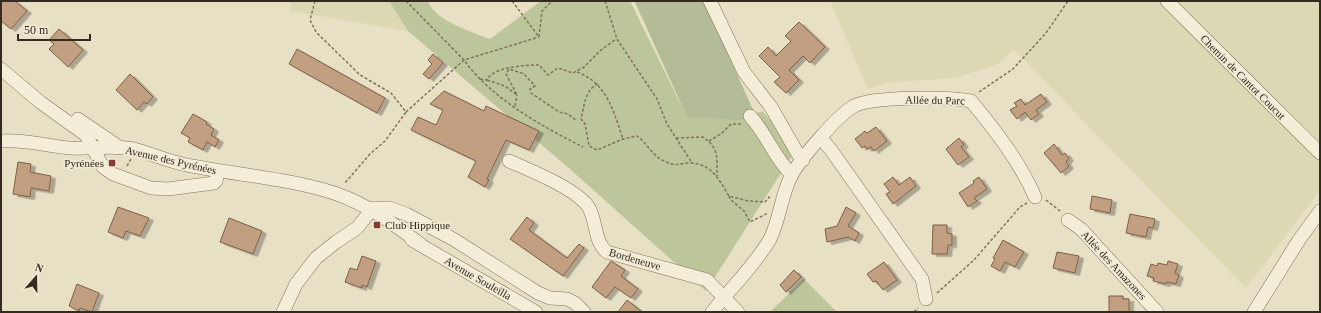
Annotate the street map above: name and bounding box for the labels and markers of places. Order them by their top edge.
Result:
place label: Pyrénées [64,157,104,169]
marker: Pyrénées [107,158,117,168]
place label: Club Hippique [385,219,450,231]
marker: Club Hippique [372,220,382,230]

